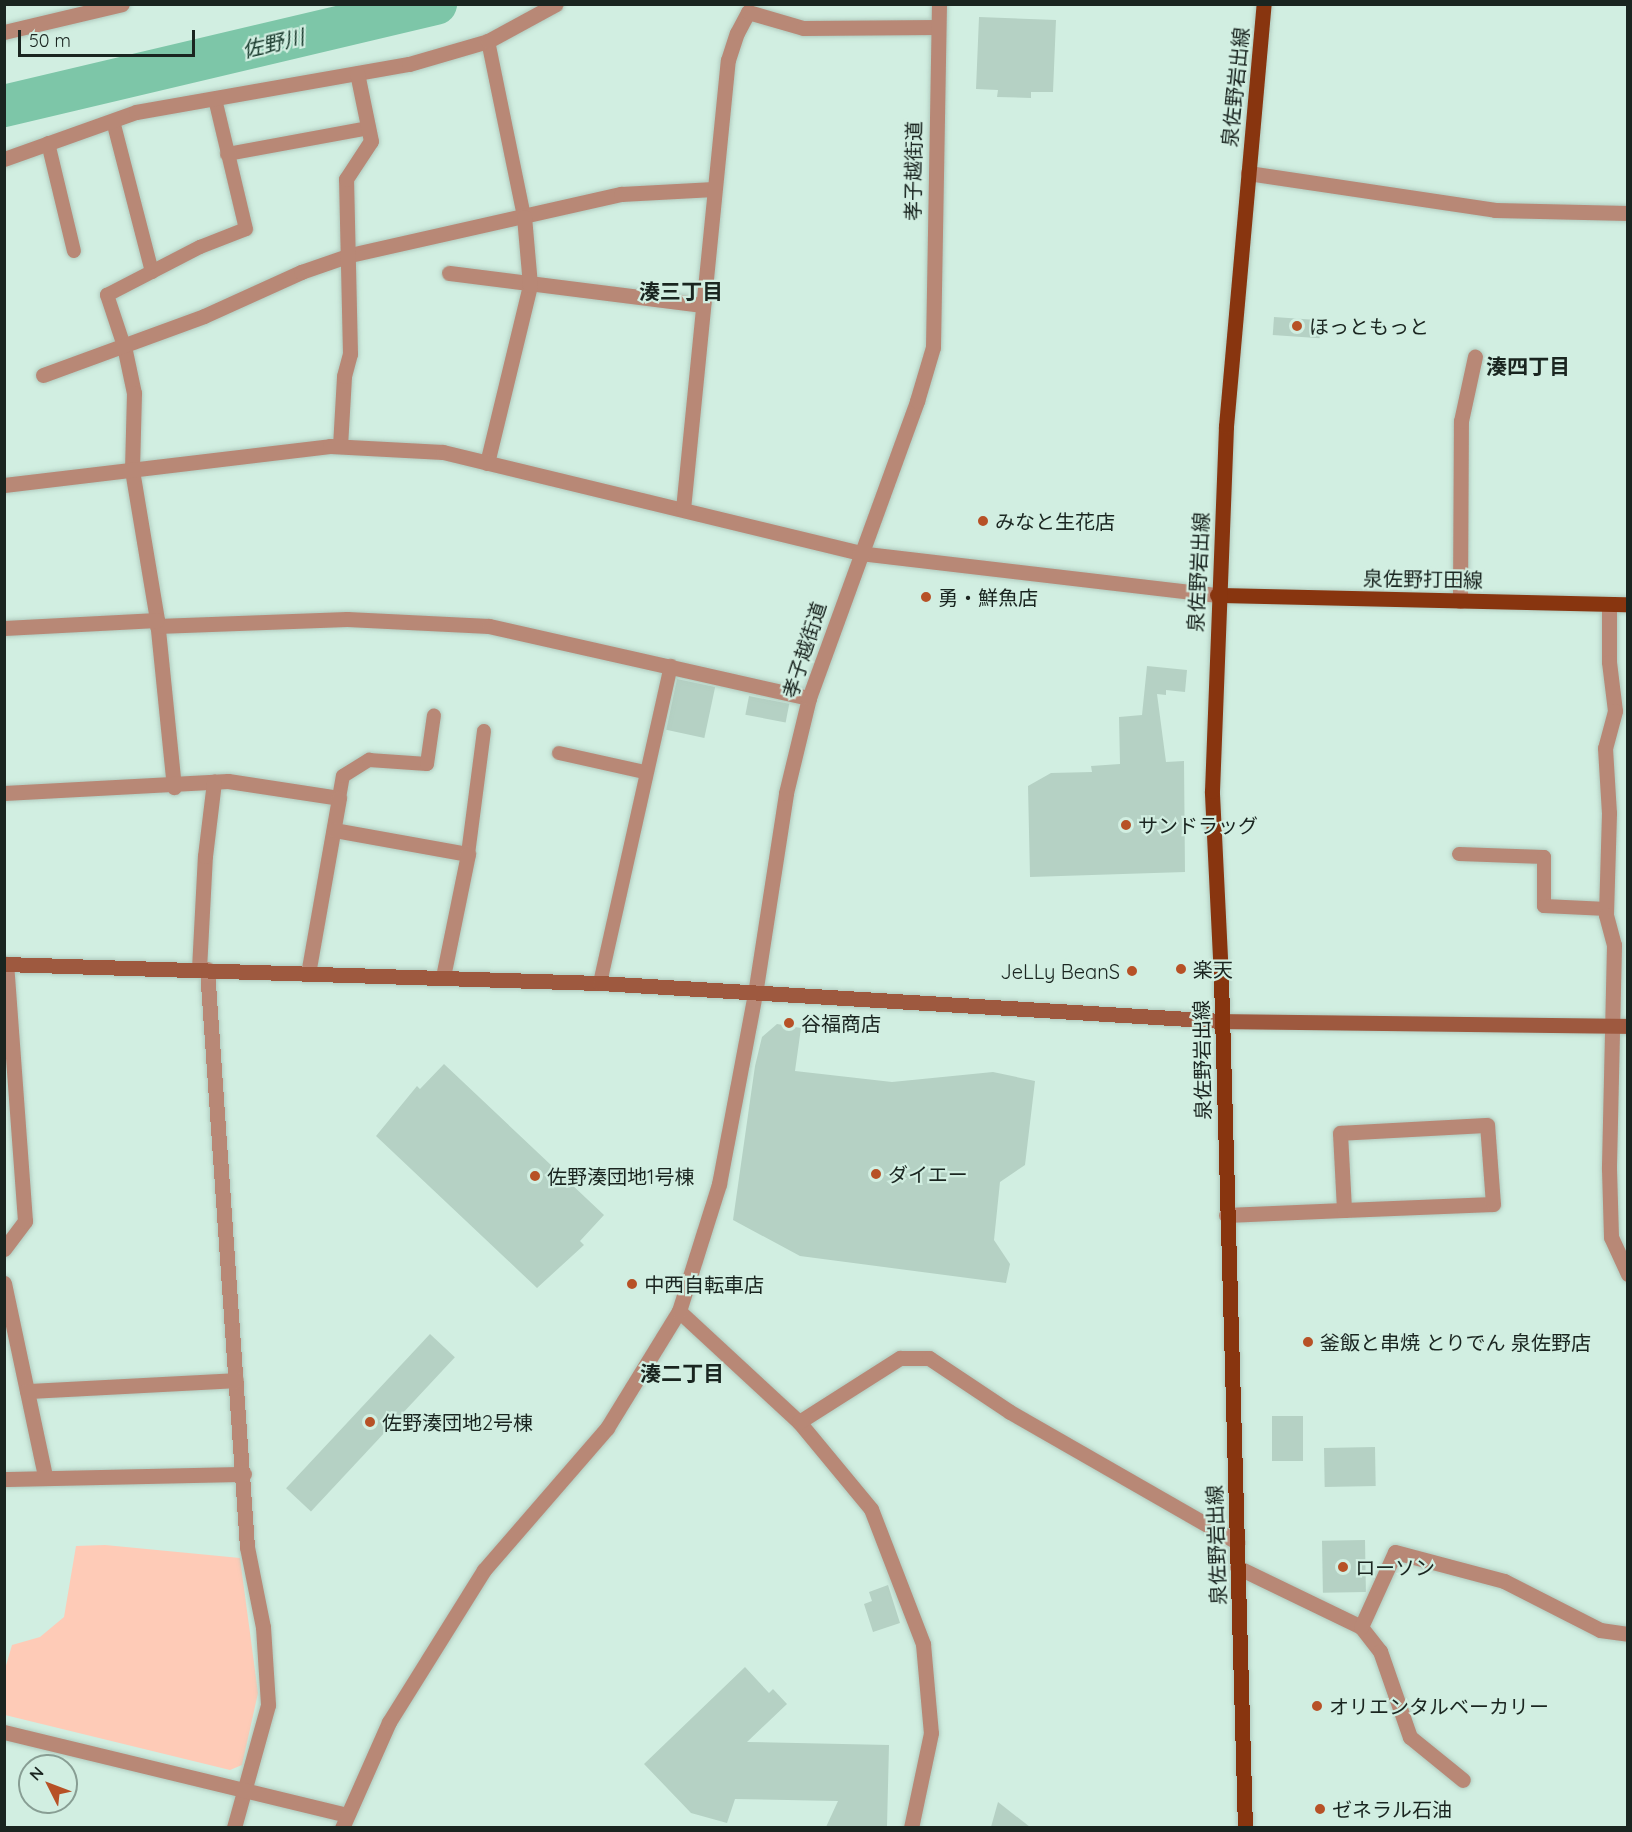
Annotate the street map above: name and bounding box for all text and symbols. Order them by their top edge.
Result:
scale bar [21,18,198,56]
water label: 佐野川 [239,24,307,62]
street label: 泉佐野岩出線 [1217,26,1253,148]
text: 50 m [29,29,71,52]
street label: 孝子越街道 [900,121,926,221]
district label: 湊三丁目 [639,278,723,304]
place label: ほっともっと [1309,314,1429,338]
marker: ほっともっと [1290,319,1304,333]
district label: 湊四丁目 [1486,353,1570,379]
place label: みなと生花店 [995,509,1115,533]
street label: 泉佐野岩出線 [1183,511,1213,633]
marker: みなと生花店 [976,514,990,528]
street label: 泉佐野打田線 [1363,566,1483,592]
place label: 勇・鮮魚店 [938,585,1038,609]
marker: 勇・鮮魚店 [919,590,933,604]
street label: 孝子越街道 [777,599,831,701]
place label: サンドラッグ [1138,813,1258,837]
marker: サンドラッグ [1119,818,1133,832]
place label: 楽天 [1193,957,1233,981]
place label: JeLLy BeanS [1000,959,1120,983]
marker: 楽天 [1174,962,1188,976]
marker: JeLLy BeanS [1125,964,1139,978]
street label: 泉佐野岩出線 [1189,1000,1215,1120]
place label: 谷福商店 [801,1011,881,1035]
marker: 谷福商店 [782,1016,796,1030]
place label: ダイエー [888,1162,968,1186]
place label: 佐野湊団地1号棟 [547,1164,694,1188]
marker: ダイエー [869,1167,883,1181]
marker: 佐野湊団地1号棟 [528,1169,542,1183]
place label: 中西自転車店 [644,1272,764,1296]
marker: 中西自転車店 [625,1277,639,1291]
place label: 釜飯と串焼 とりでん 泉佐野店 [1320,1330,1591,1354]
marker: 釜飯と串焼 とりでん 泉佐野店 [1301,1335,1315,1349]
district label: 湊二丁目 [640,1360,724,1386]
place label: 佐野湊団地2号棟 [382,1410,533,1434]
marker: 佐野湊団地2号棟 [363,1415,377,1429]
street label: 泉佐野岩出線 [1202,1485,1230,1605]
place label: ローソン [1355,1555,1435,1579]
marker: ローソン [1336,1560,1350,1574]
place label: オリエンタルベーカリー [1329,1694,1549,1718]
marker: オリエンタルベーカリー [1310,1699,1324,1713]
north arrow [18,1754,78,1814]
text: N [25,1762,47,1784]
place label: ゼネラル石油 [1332,1797,1452,1821]
marker: ゼネラル石油 [1313,1802,1327,1816]

